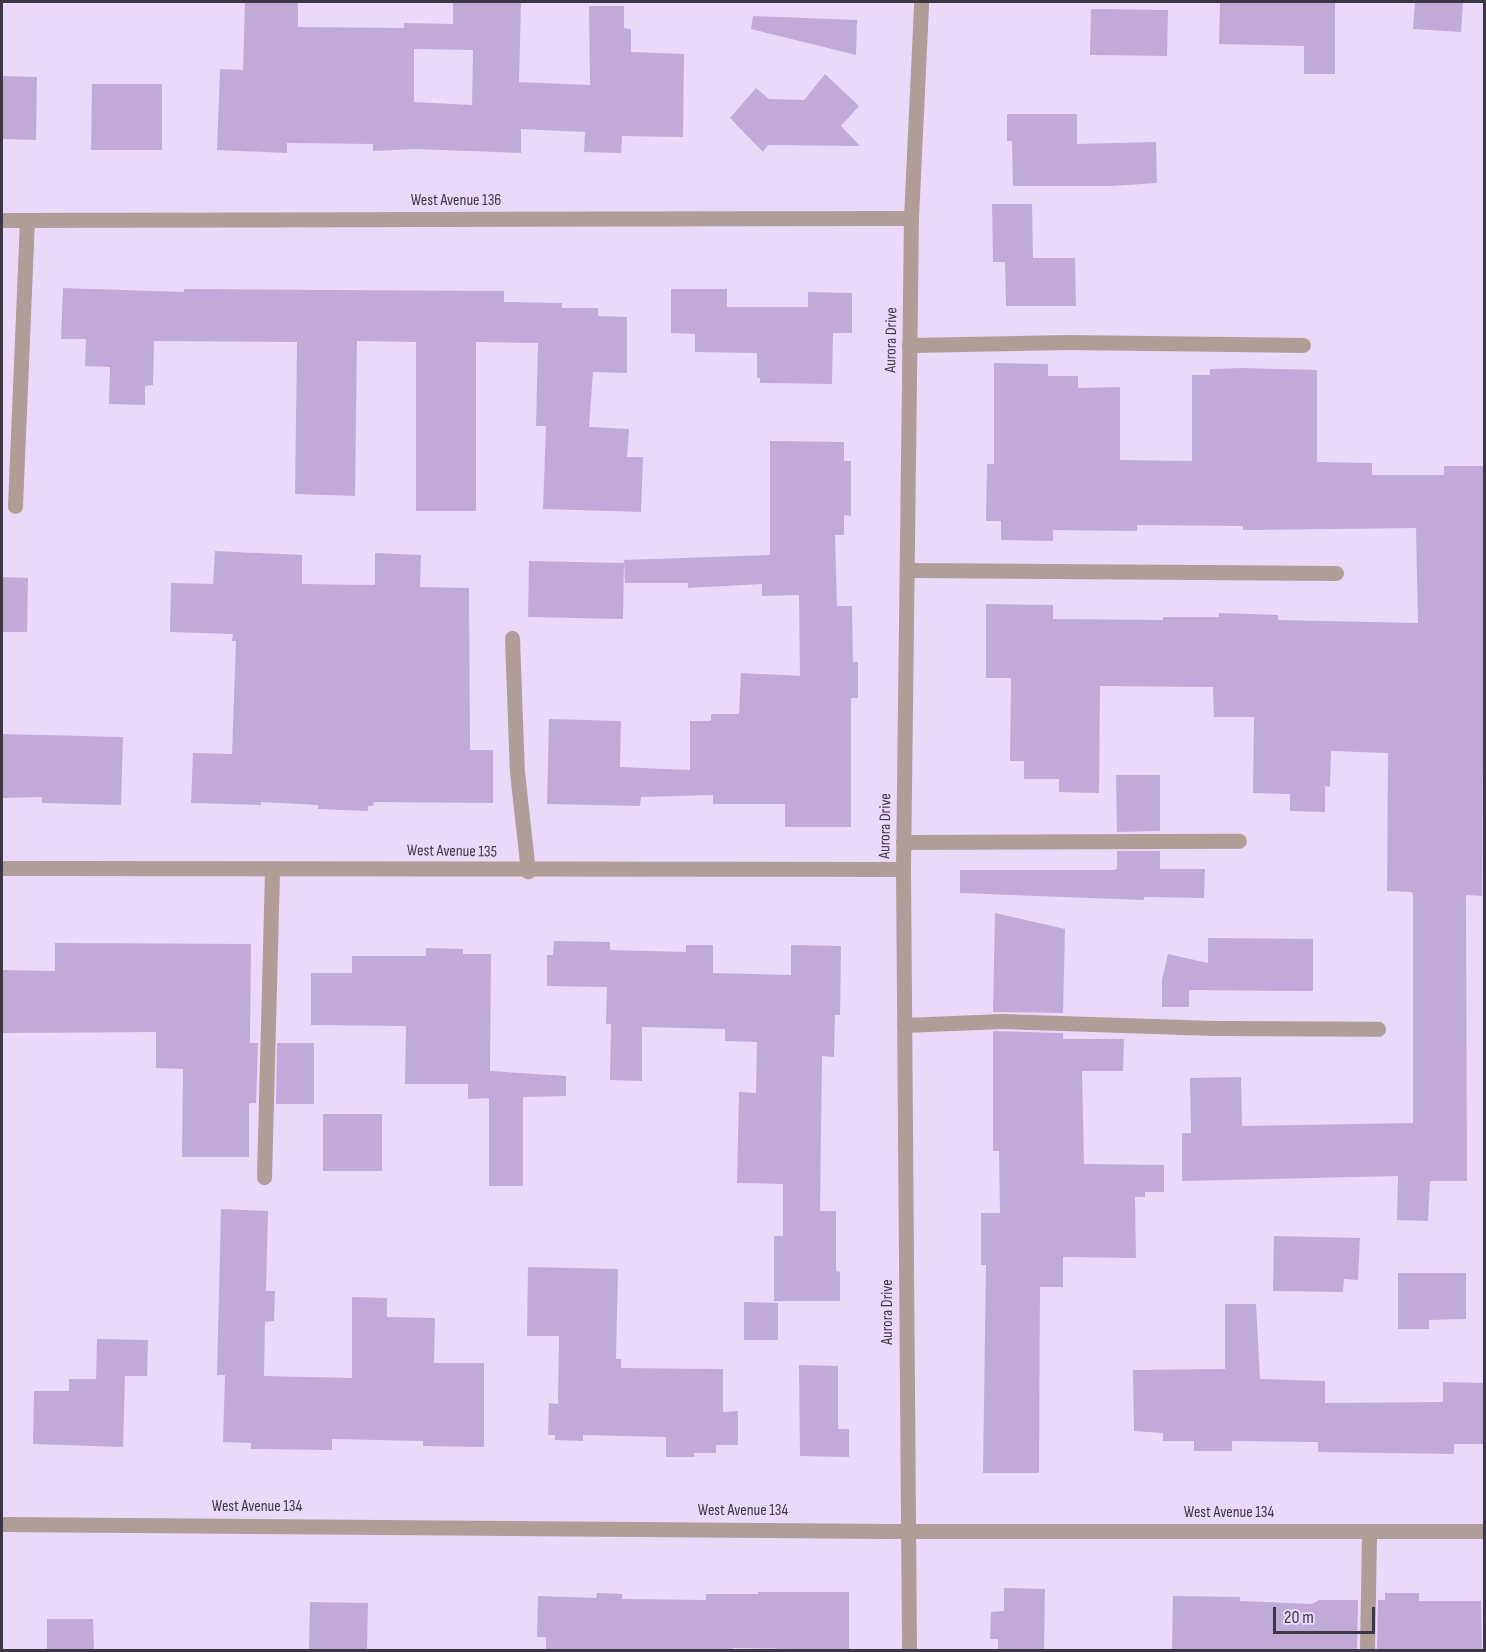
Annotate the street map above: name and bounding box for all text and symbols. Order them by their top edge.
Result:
street label: West Avenue 136 [411,191,501,211]
street label: Aurora Drive [882,307,902,373]
street label: Aurora Drive [876,793,896,859]
street label: West Avenue 135 [407,842,497,862]
street label: Aurora Drive [878,1279,898,1345]
street label: West Avenue 134 [212,1497,302,1517]
street label: West Avenue 134 [698,1501,788,1521]
street label: West Avenue 134 [1184,1503,1274,1523]
scale bar [1276,1595,1378,1633]
text: 20 m [1284,1607,1314,1628]

